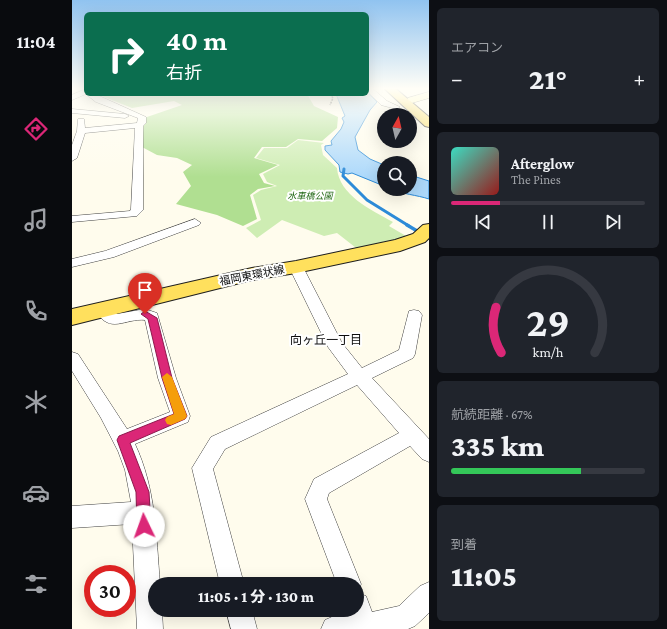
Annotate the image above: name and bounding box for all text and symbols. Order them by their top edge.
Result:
text: 40 m [166,25,227,56]
icon: right [100,28,152,80]
text: 11:04 [16,32,56,52]
text: エアコン [451,40,503,55]
text: 21° [529,62,567,95]
text: 右折 [166,63,202,83]
text: − [451,66,463,91]
text: + [633,66,645,91]
north arrow [377,108,417,148]
map controls [377,108,417,196]
icon: directions [22,115,50,143]
button: search [377,156,417,196]
text: Afterglow [511,156,574,172]
text: The Pines [511,172,561,187]
park label: 水車橋公園 [287,191,334,201]
icon: music [22,206,50,234]
icon: previous [472,211,494,233]
icon: pause [537,211,559,233]
icon: next [602,211,624,233]
street label: 福岡東環状線 [218,263,286,287]
pin [128,273,162,314]
icon: arrive [134,279,156,301]
icon: phone [22,297,50,325]
text: 29 [526,298,570,344]
district label: 向ヶ丘一丁目 [290,333,362,347]
text: km/h [533,343,564,359]
icon: climate [22,388,50,416]
text: 航続距離 · 67% [451,407,533,422]
text: 335 km [451,429,544,462]
icon: car [22,479,50,507]
position arrow [123,505,165,547]
text: 到着 [451,537,477,552]
text: 11:05 [451,559,517,592]
speed limit sign: 30 [84,565,136,617]
icon: filters [22,570,50,598]
text: 11:05 · 1 分 · 130 m [198,589,314,605]

